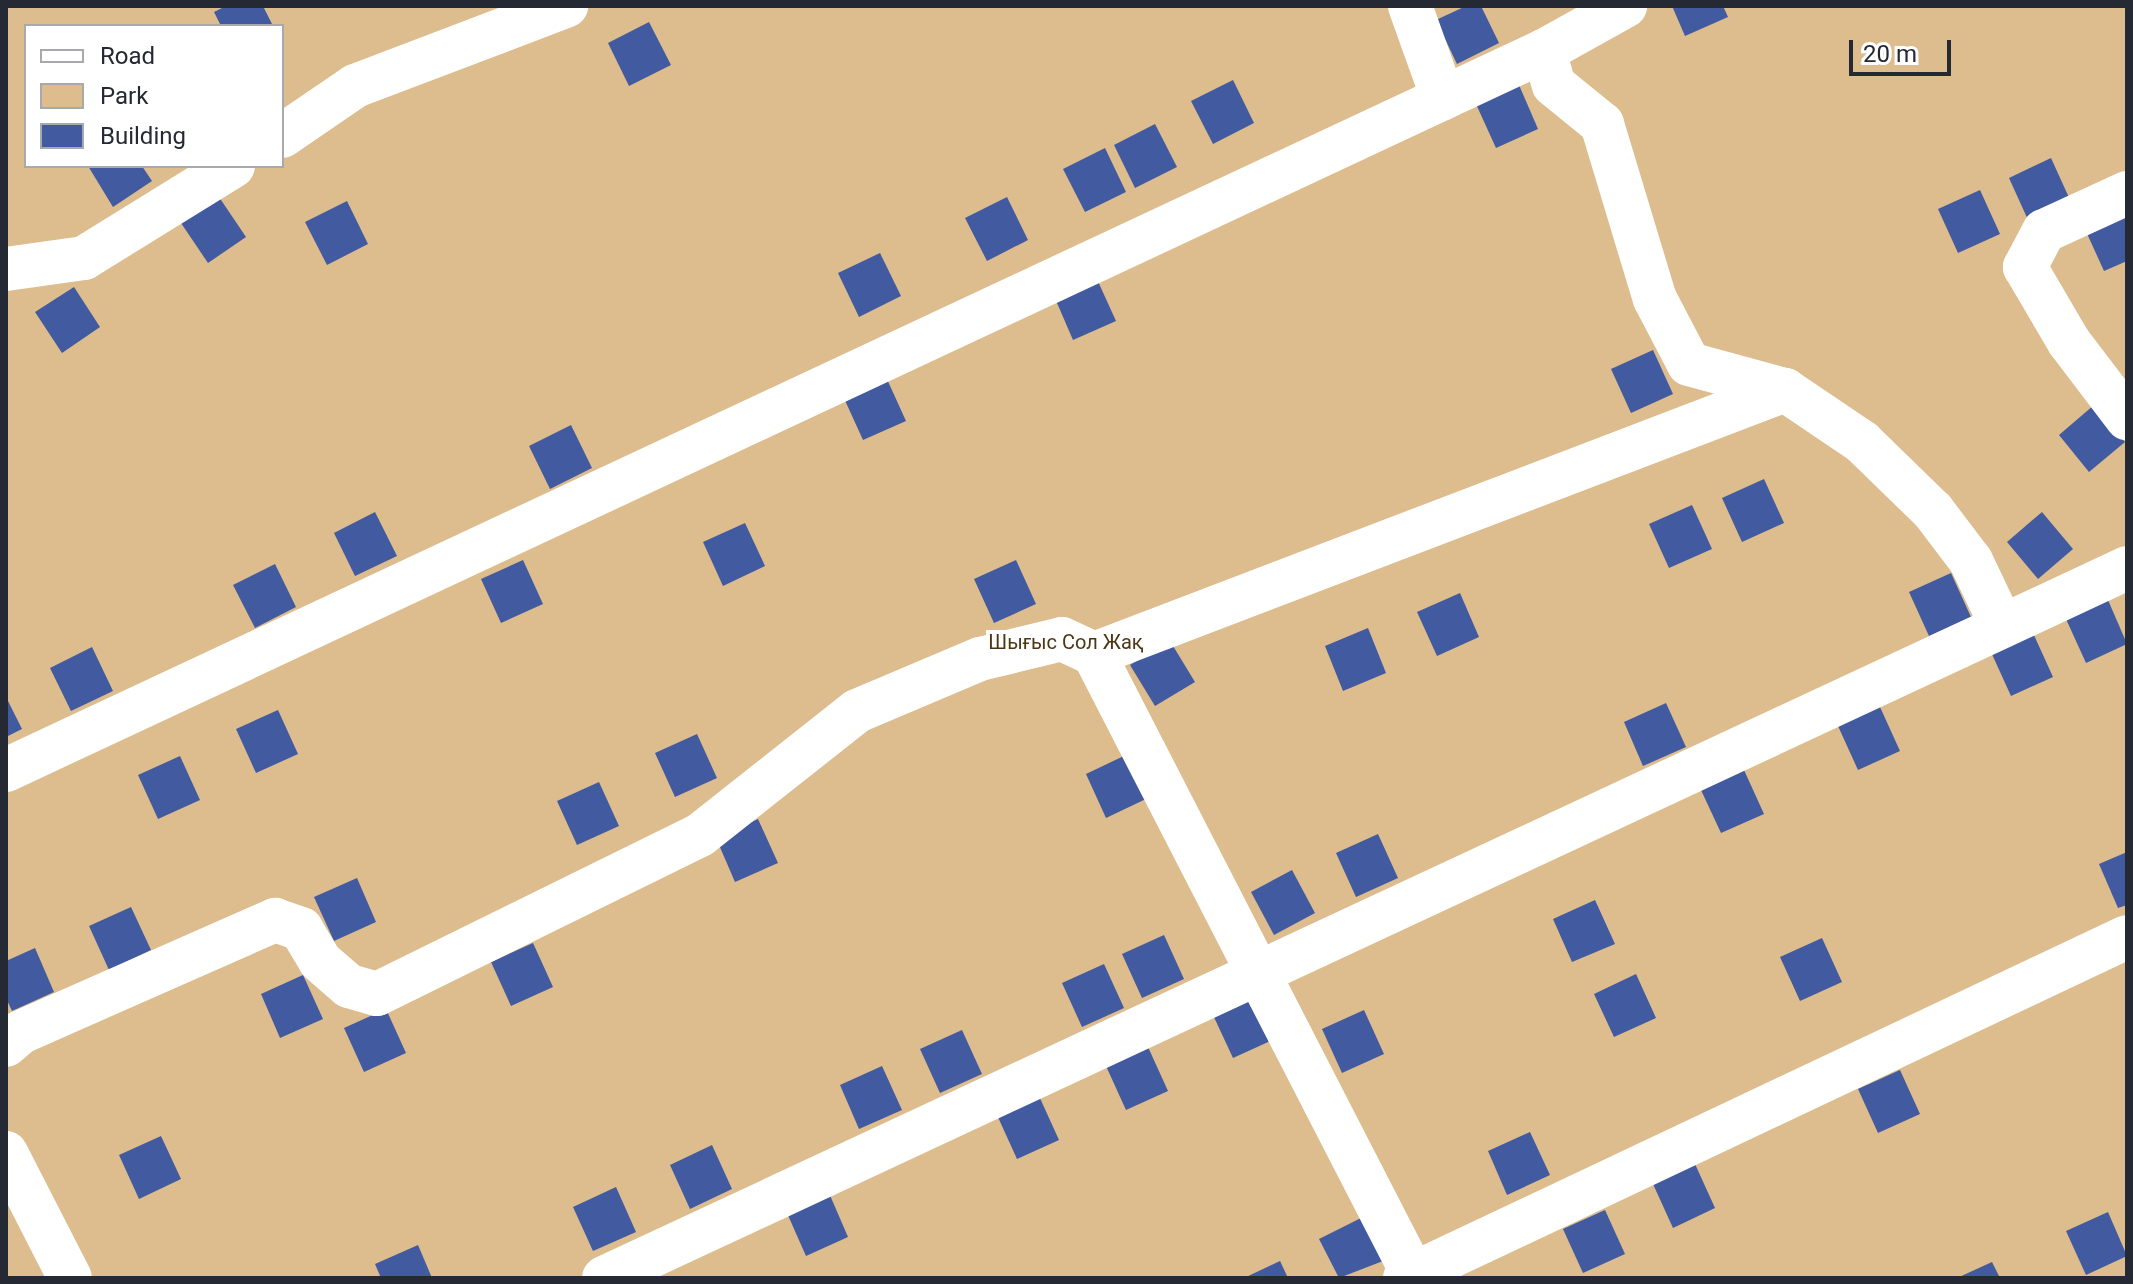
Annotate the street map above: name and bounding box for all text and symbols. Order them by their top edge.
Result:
legend [24,24,284,168]
scale bar [1853,24,1955,74]
text: 20 m [1863,40,1917,68]
text: Road [100,42,155,70]
text: Park [100,82,148,110]
text: Building [100,122,186,150]
park label: Шығыс Сол Жақ [988,630,1144,654]

